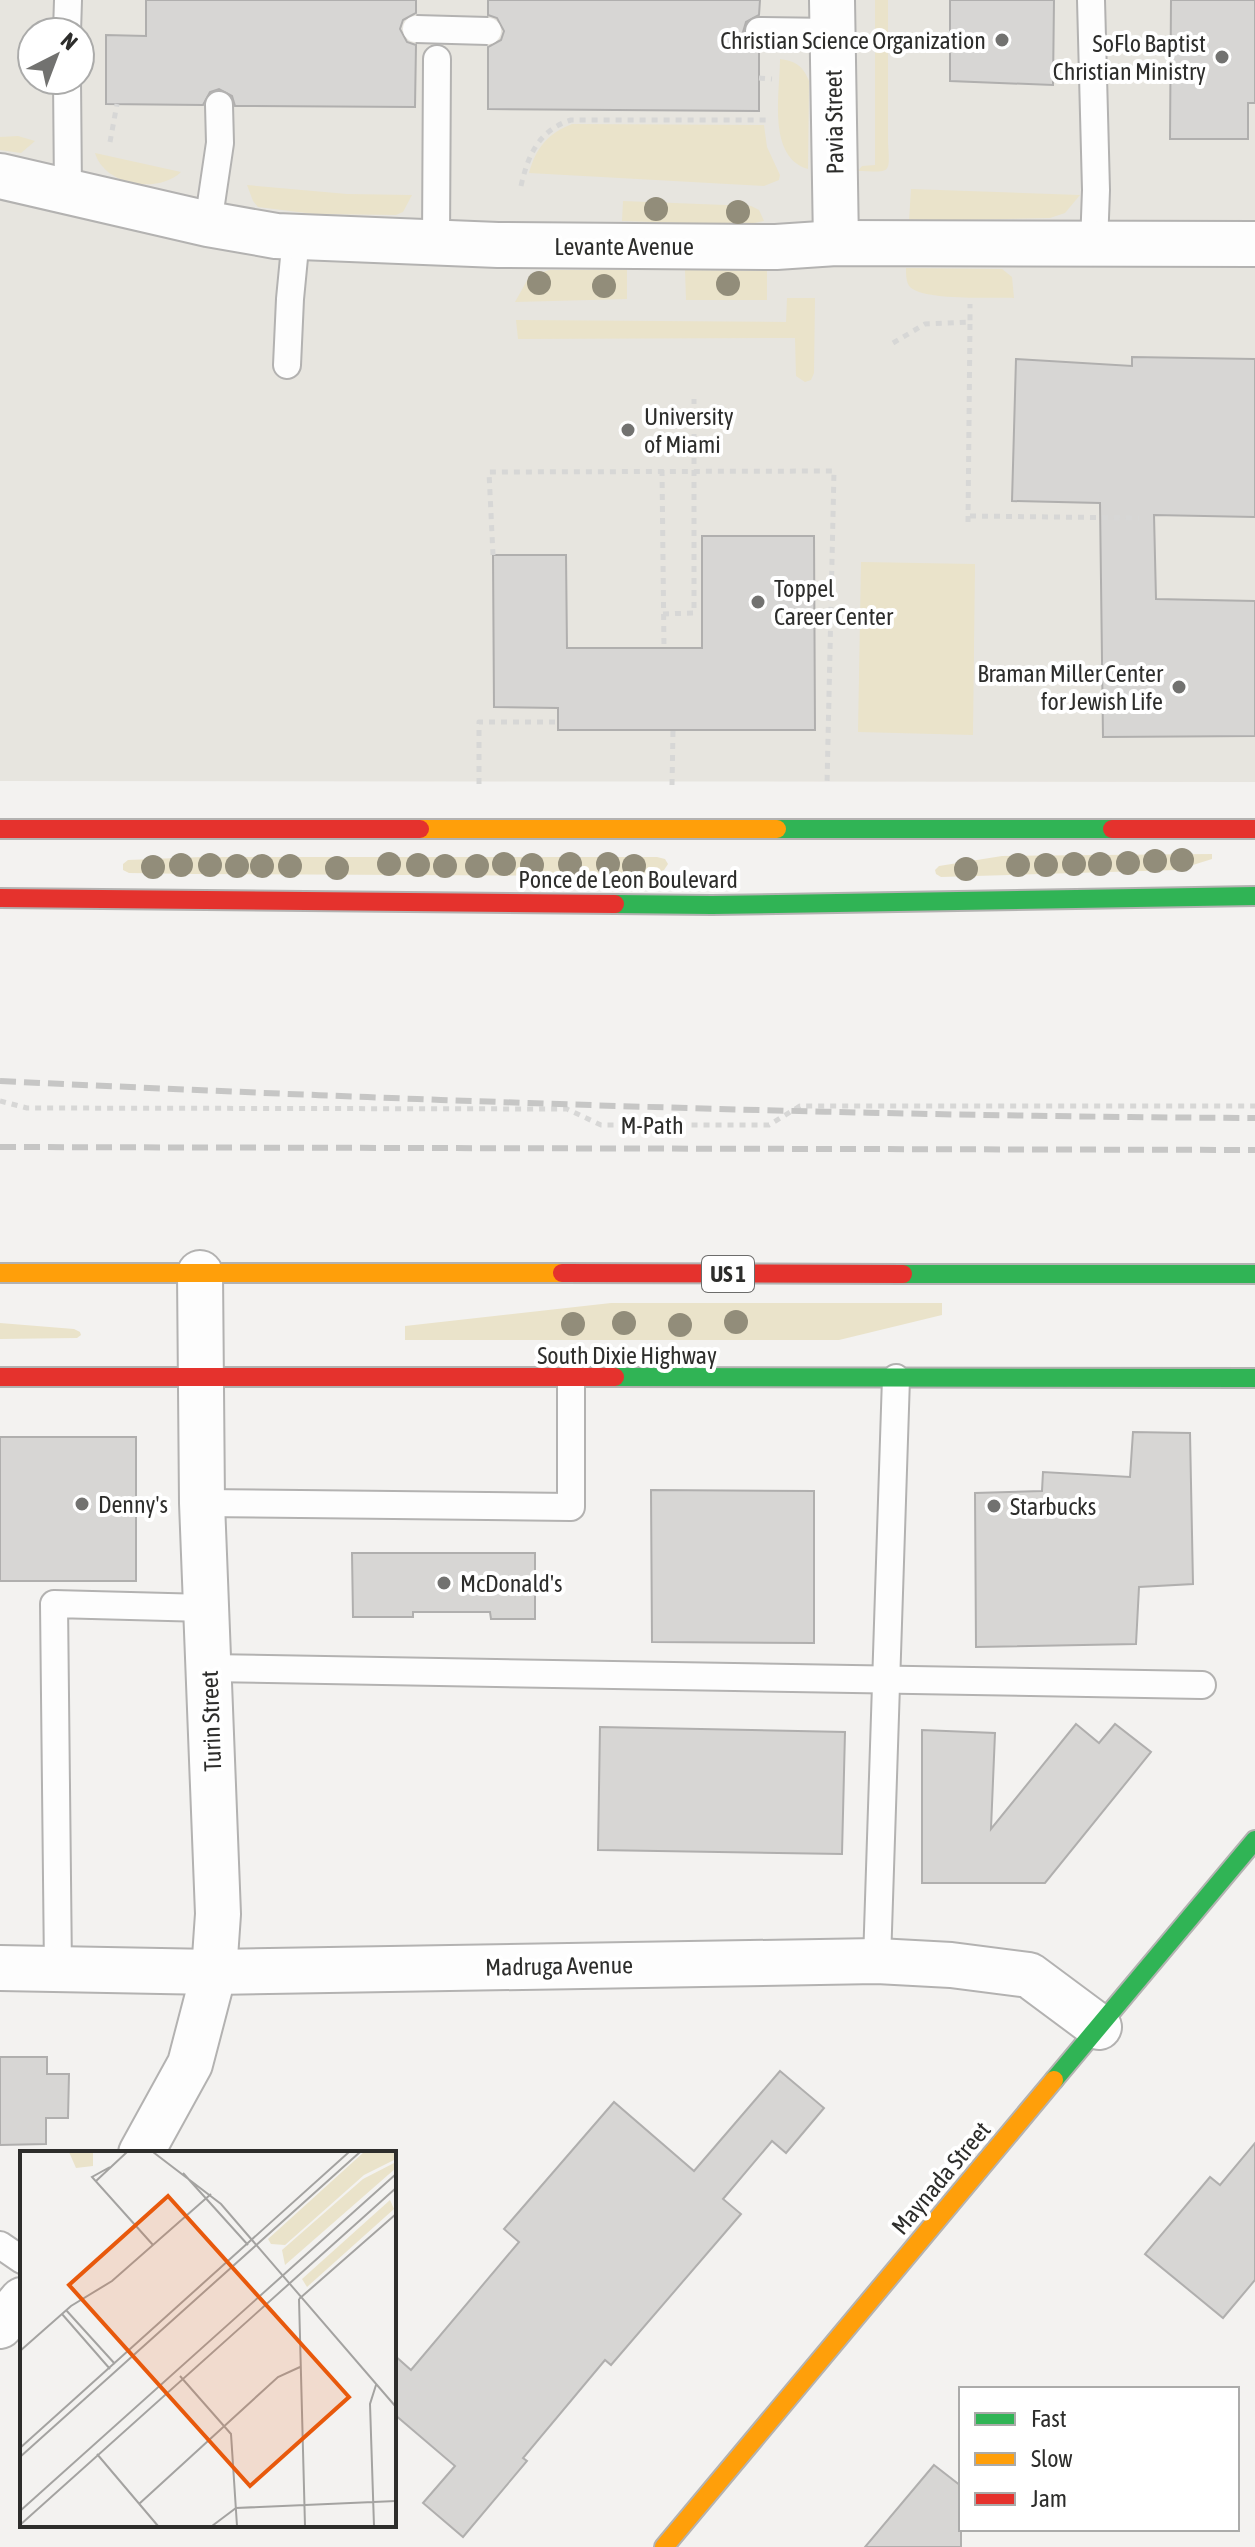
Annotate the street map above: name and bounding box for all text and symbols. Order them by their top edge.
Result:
north arrow [16,16,96,96]
text: N [56,27,83,55]
place label: Christian Science Organization [720,27,986,54]
place label: SoFlo Baptist Christian Ministry [1053,30,1206,85]
marker: Christian Science Organization [993,31,1011,49]
marker: SoFlo Baptist Christian Ministry [1213,48,1231,66]
street label: Pavia Street [820,69,848,175]
street label: Levante Avenue [554,233,694,260]
place label: University of Miami [644,403,734,458]
marker: University of Miami [619,421,637,439]
place label: Toppel Career Center [774,575,894,630]
marker: Toppel Career Center [749,593,767,611]
place label: Braman Miller Center for Jewish Life [977,660,1164,715]
marker: Braman Miller Center for Jewish Life [1170,678,1188,696]
street label: Ponce de Leon Boulevard [518,866,738,893]
street label: M-Path [620,1112,684,1139]
road number: US 1 [702,1256,754,1292]
street label: South Dixie Highway [537,1342,717,1369]
place label: Denny's [98,1491,168,1518]
place label: Starbucks [1010,1493,1096,1520]
marker: Denny's [73,1495,91,1513]
marker: Starbucks [985,1497,1003,1515]
place label: McDonald's [460,1570,562,1597]
marker: McDonald's [435,1574,453,1592]
street label: Turin Street [196,1670,226,1772]
street label: Madruga Avenue [485,1951,633,1981]
street label: Maynada Street [886,2116,996,2240]
inset map [20,2151,396,2527]
legend [959,2387,1239,2531]
text: Fast [1031,2405,1067,2432]
text: Slow [1031,2445,1073,2472]
text: Jam [1031,2485,1067,2512]

